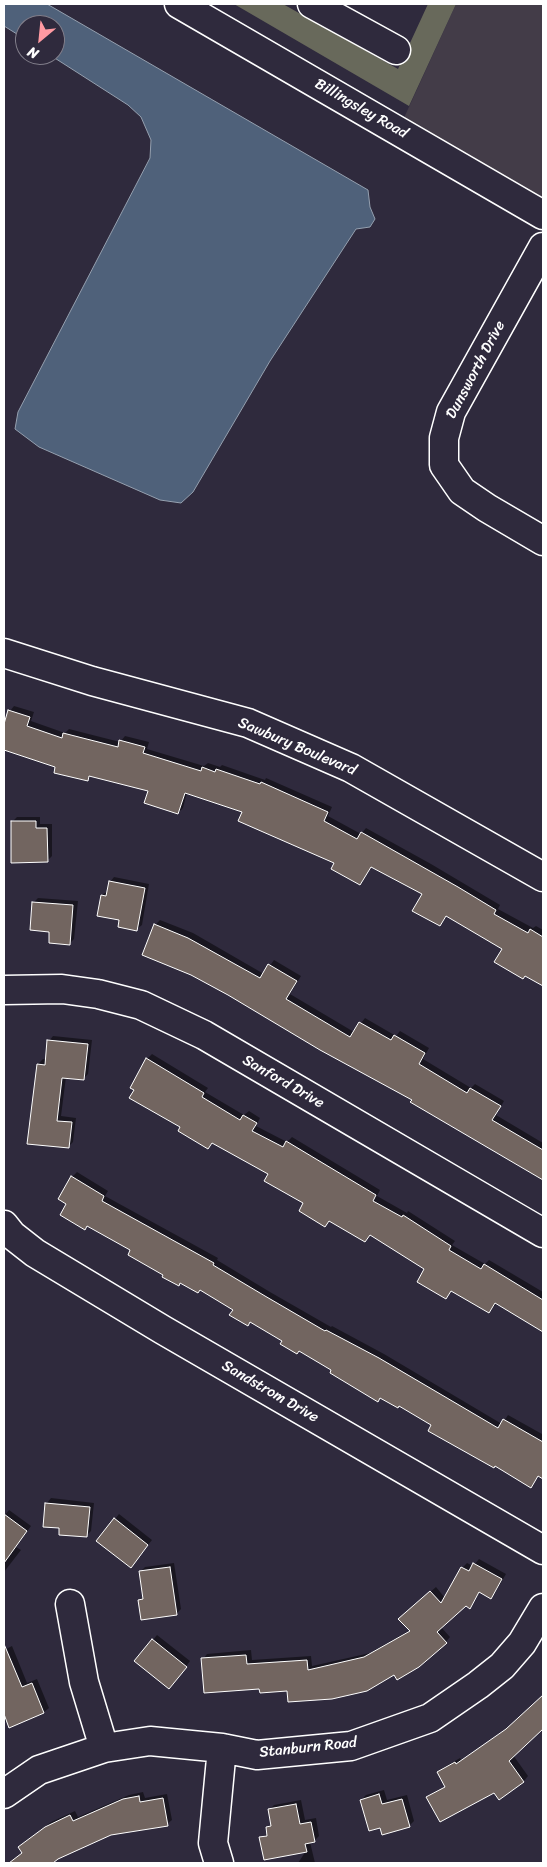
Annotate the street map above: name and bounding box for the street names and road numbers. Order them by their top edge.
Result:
street label: Billingsley Road [311,75,411,143]
street label: Dunsworth Drive [443,318,509,422]
street label: Sawbury Boulevard [235,714,359,780]
street label: Sanford Drive [239,1051,327,1113]
street label: Sandstrom Drive [218,1357,322,1427]
street label: Stanburn Road [258,1734,358,1762]

